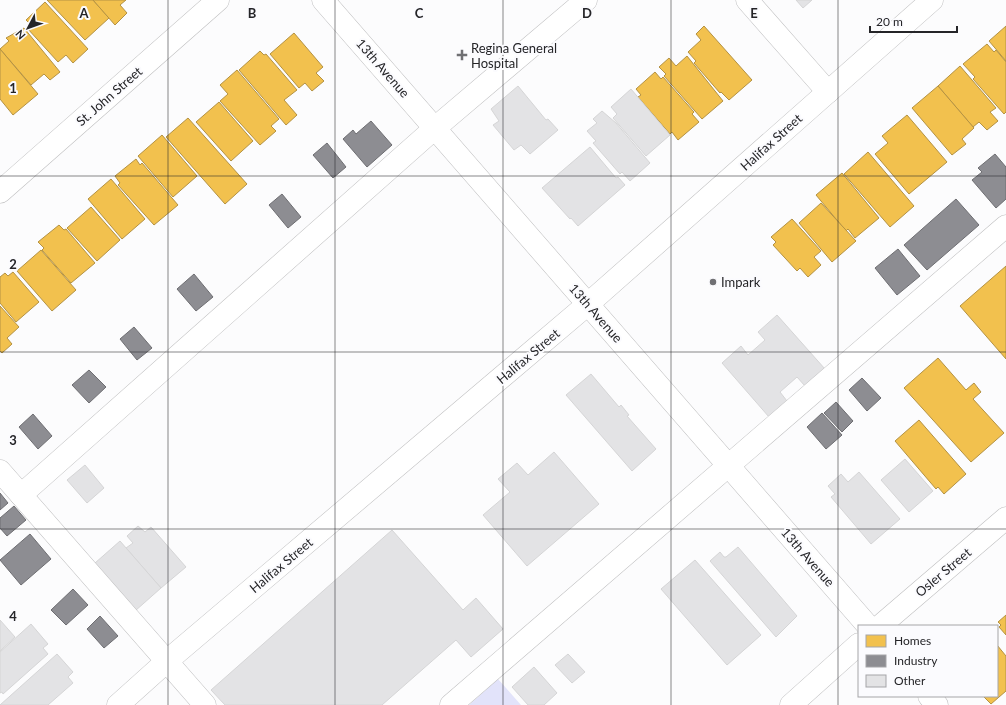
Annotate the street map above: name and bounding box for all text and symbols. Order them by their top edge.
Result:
text: A [78,5,89,21]
text: B [248,5,257,21]
text: C [415,5,424,21]
text: D [582,5,592,21]
text: E [750,5,758,21]
north arrow [8,8,48,48]
scale bar [870,8,957,34]
text: 20 m [876,14,903,29]
text: N [12,27,28,42]
street label: 13th Avenue [353,35,413,101]
place label: Regina General Hospital [471,40,557,71]
marker: Regina General Hospital [456,49,468,61]
street label: St. John Street [73,63,145,129]
text: 1 [9,80,17,96]
street label: Halifax Street [737,110,805,174]
text: 2 [9,256,17,272]
place label: Impark [721,274,761,290]
marker: Impark [708,277,718,287]
street label: 13th Avenue [566,280,626,346]
street label: Halifax Street [493,325,563,387]
text: 3 [9,432,17,448]
street label: 13th Avenue [778,524,838,590]
street label: Halifax Street [246,534,316,596]
street label: Osler Street [912,544,974,600]
text: 4 [9,608,17,624]
legend [858,625,998,697]
text: Homes [894,633,931,648]
text: Industry [894,653,938,668]
text: Other [894,673,926,688]

